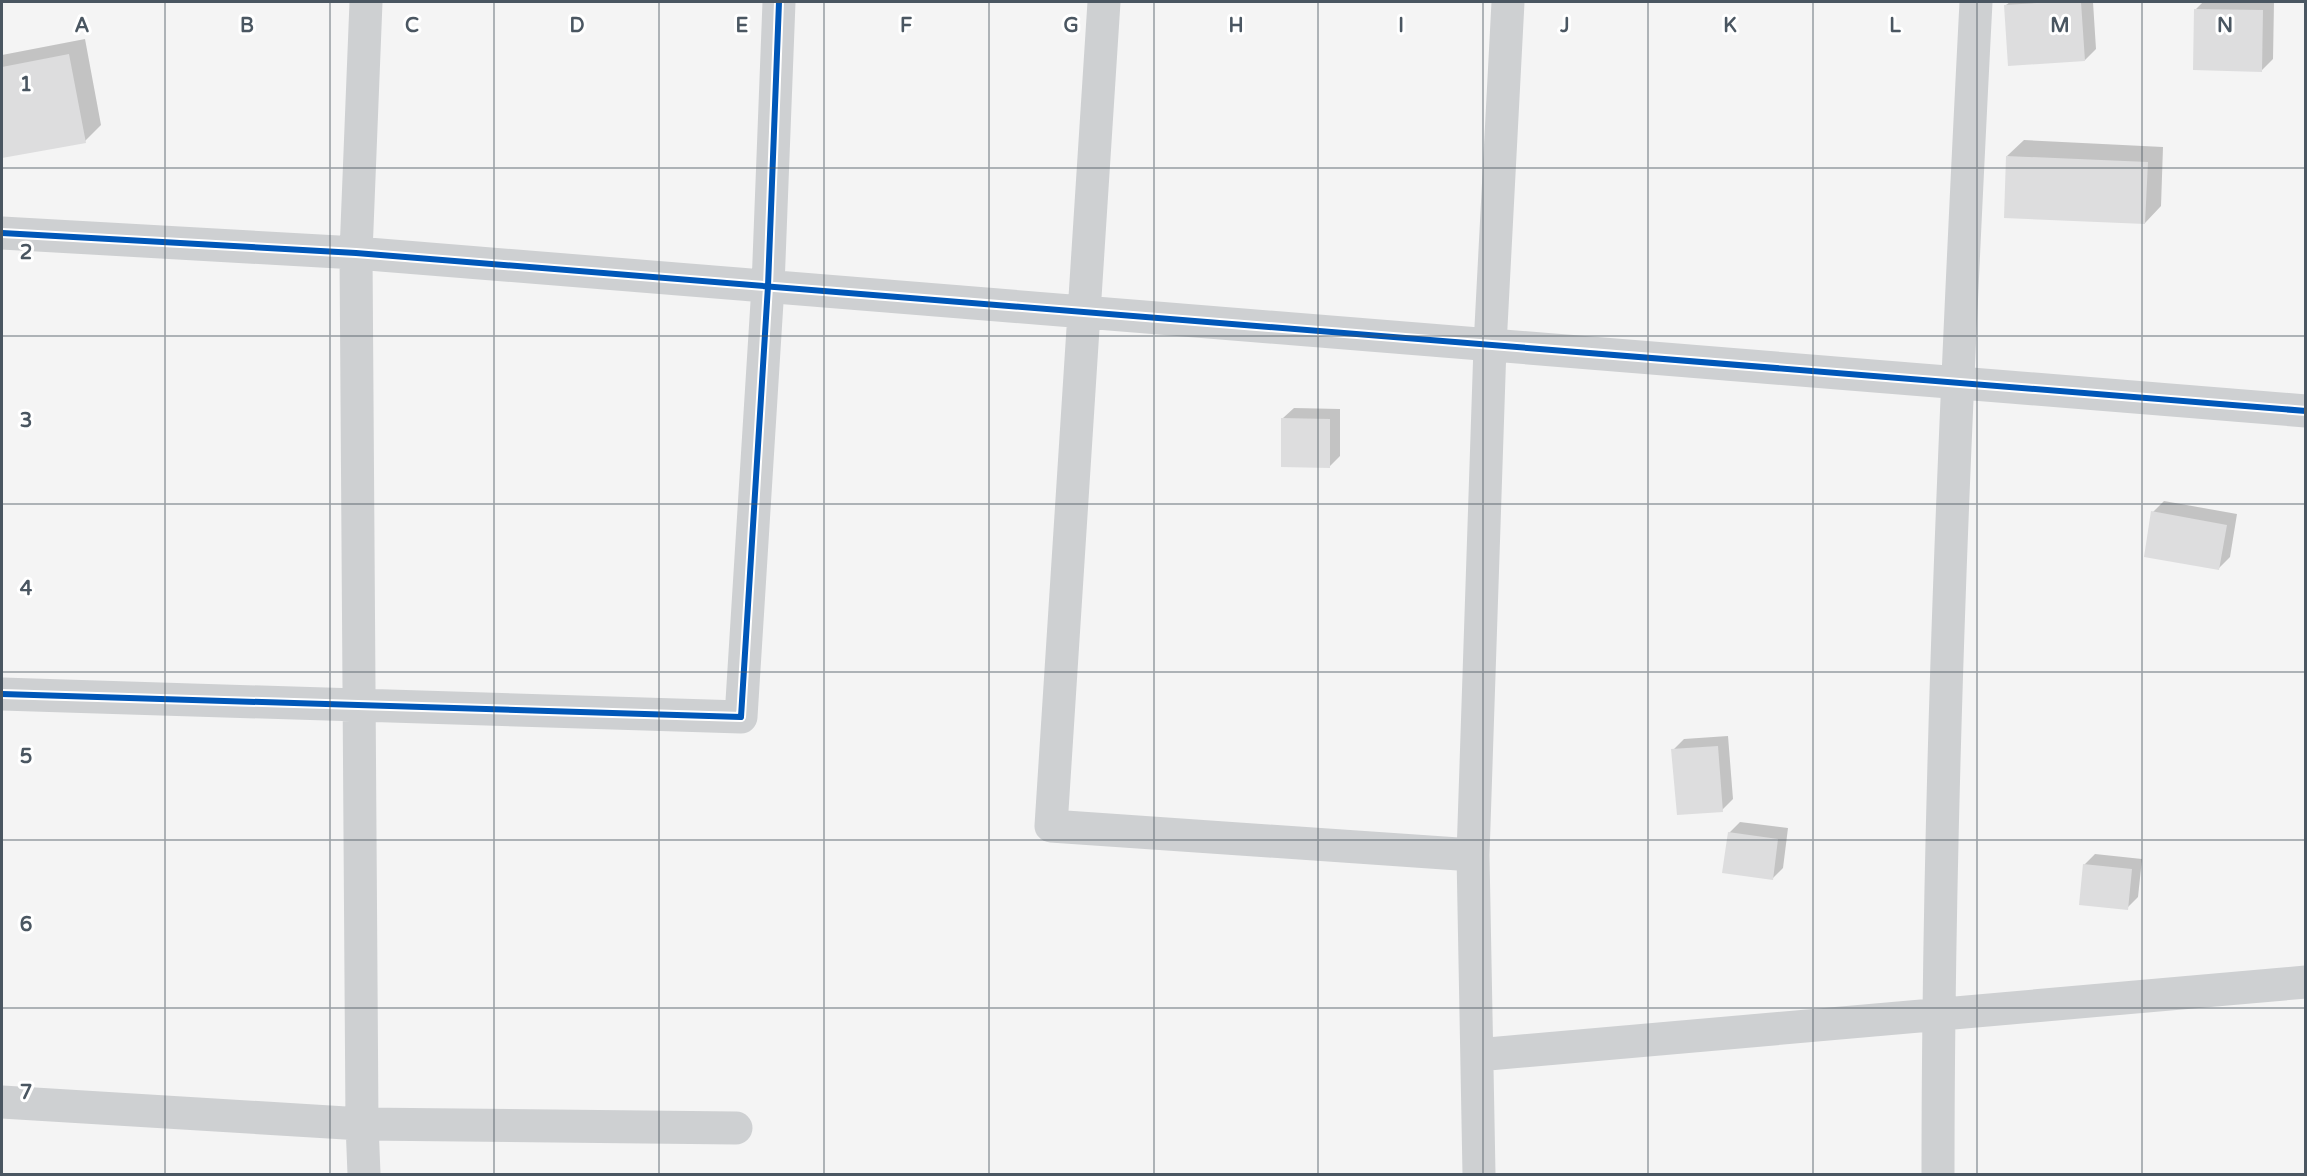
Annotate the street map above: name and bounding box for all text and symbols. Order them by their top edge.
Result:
text: A [75,14,90,38]
text: B [240,14,254,38]
text: C [405,14,419,38]
text: D [569,14,585,38]
text: E [736,14,749,38]
text: F [900,14,912,38]
text: G [1063,14,1079,38]
text: H [1228,14,1244,38]
text: I [1398,14,1404,38]
text: J [1559,14,1570,38]
text: K [1723,14,1737,38]
text: L [1889,14,1901,38]
text: M [2050,14,2070,38]
text: N [2217,14,2233,38]
text: 1 [20,73,32,97]
text: 2 [20,241,32,265]
text: 3 [20,409,32,433]
text: 4 [20,577,33,601]
text: 5 [20,745,32,769]
text: 6 [20,913,32,937]
text: 7 [20,1081,32,1105]

